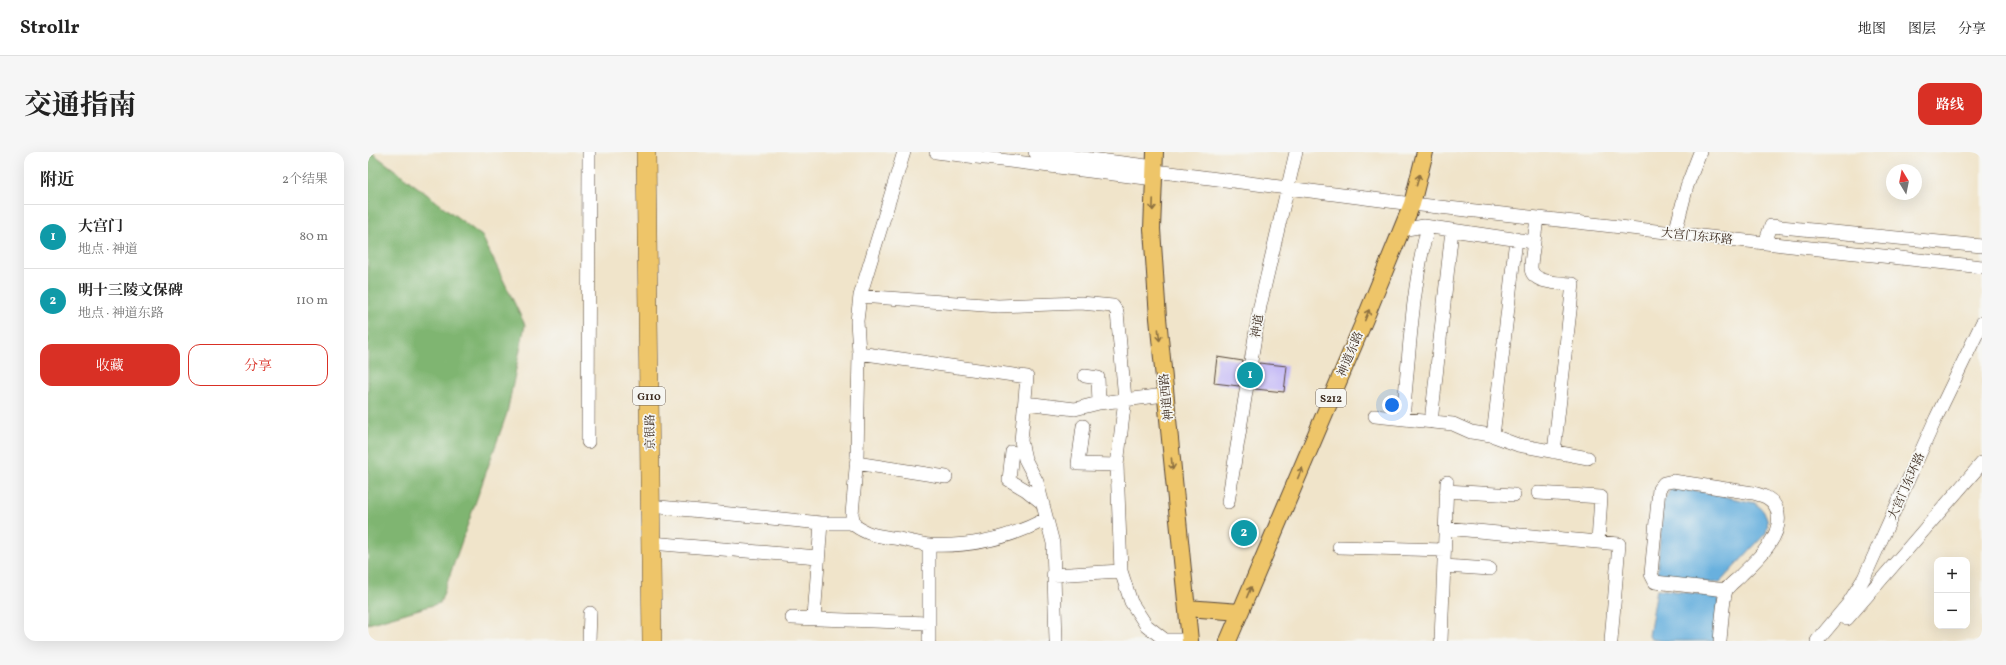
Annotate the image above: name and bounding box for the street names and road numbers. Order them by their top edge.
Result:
street label: 大宫门东环路 [1660,225,1734,249]
street label: 神道 [1248,313,1268,339]
street label: 神道东路 [1334,329,1368,380]
street label: 神道西路 [1157,372,1177,422]
road number: G110 [633,387,665,405]
road number: S212 [1316,389,1346,407]
street label: 京银路 [643,414,659,450]
street label: 大宫门东环路 [1885,450,1929,523]

